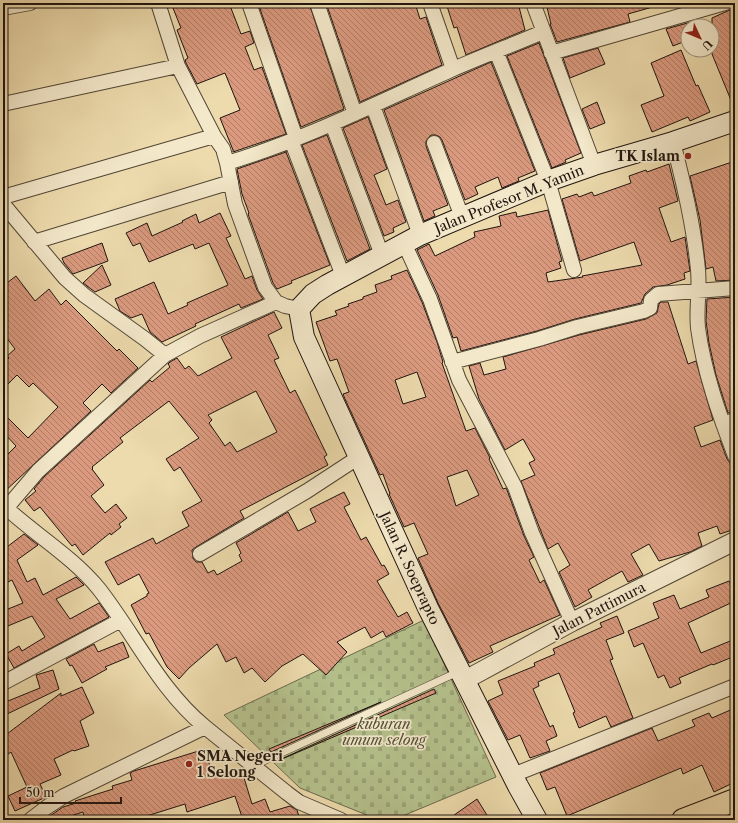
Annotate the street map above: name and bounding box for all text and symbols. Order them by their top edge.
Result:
north arrow [680,18,720,58]
text: U [699,37,715,53]
place label: TK Islam [616,147,680,165]
marker: TK Islam [683,151,693,161]
street label: Jalan Profesor M. Yamin [430,161,586,238]
street label: Jalan R. Soeprapto [375,507,444,627]
street label: Jalan Pattimura [548,578,649,641]
park label: kuburan umum selong [342,715,428,749]
place label: SMA Negeri 1 Selong [197,747,283,781]
marker: SMA Negeri 1 Selong [184,759,194,769]
scale bar [20,779,121,805]
text: 50 m [26,785,55,800]

